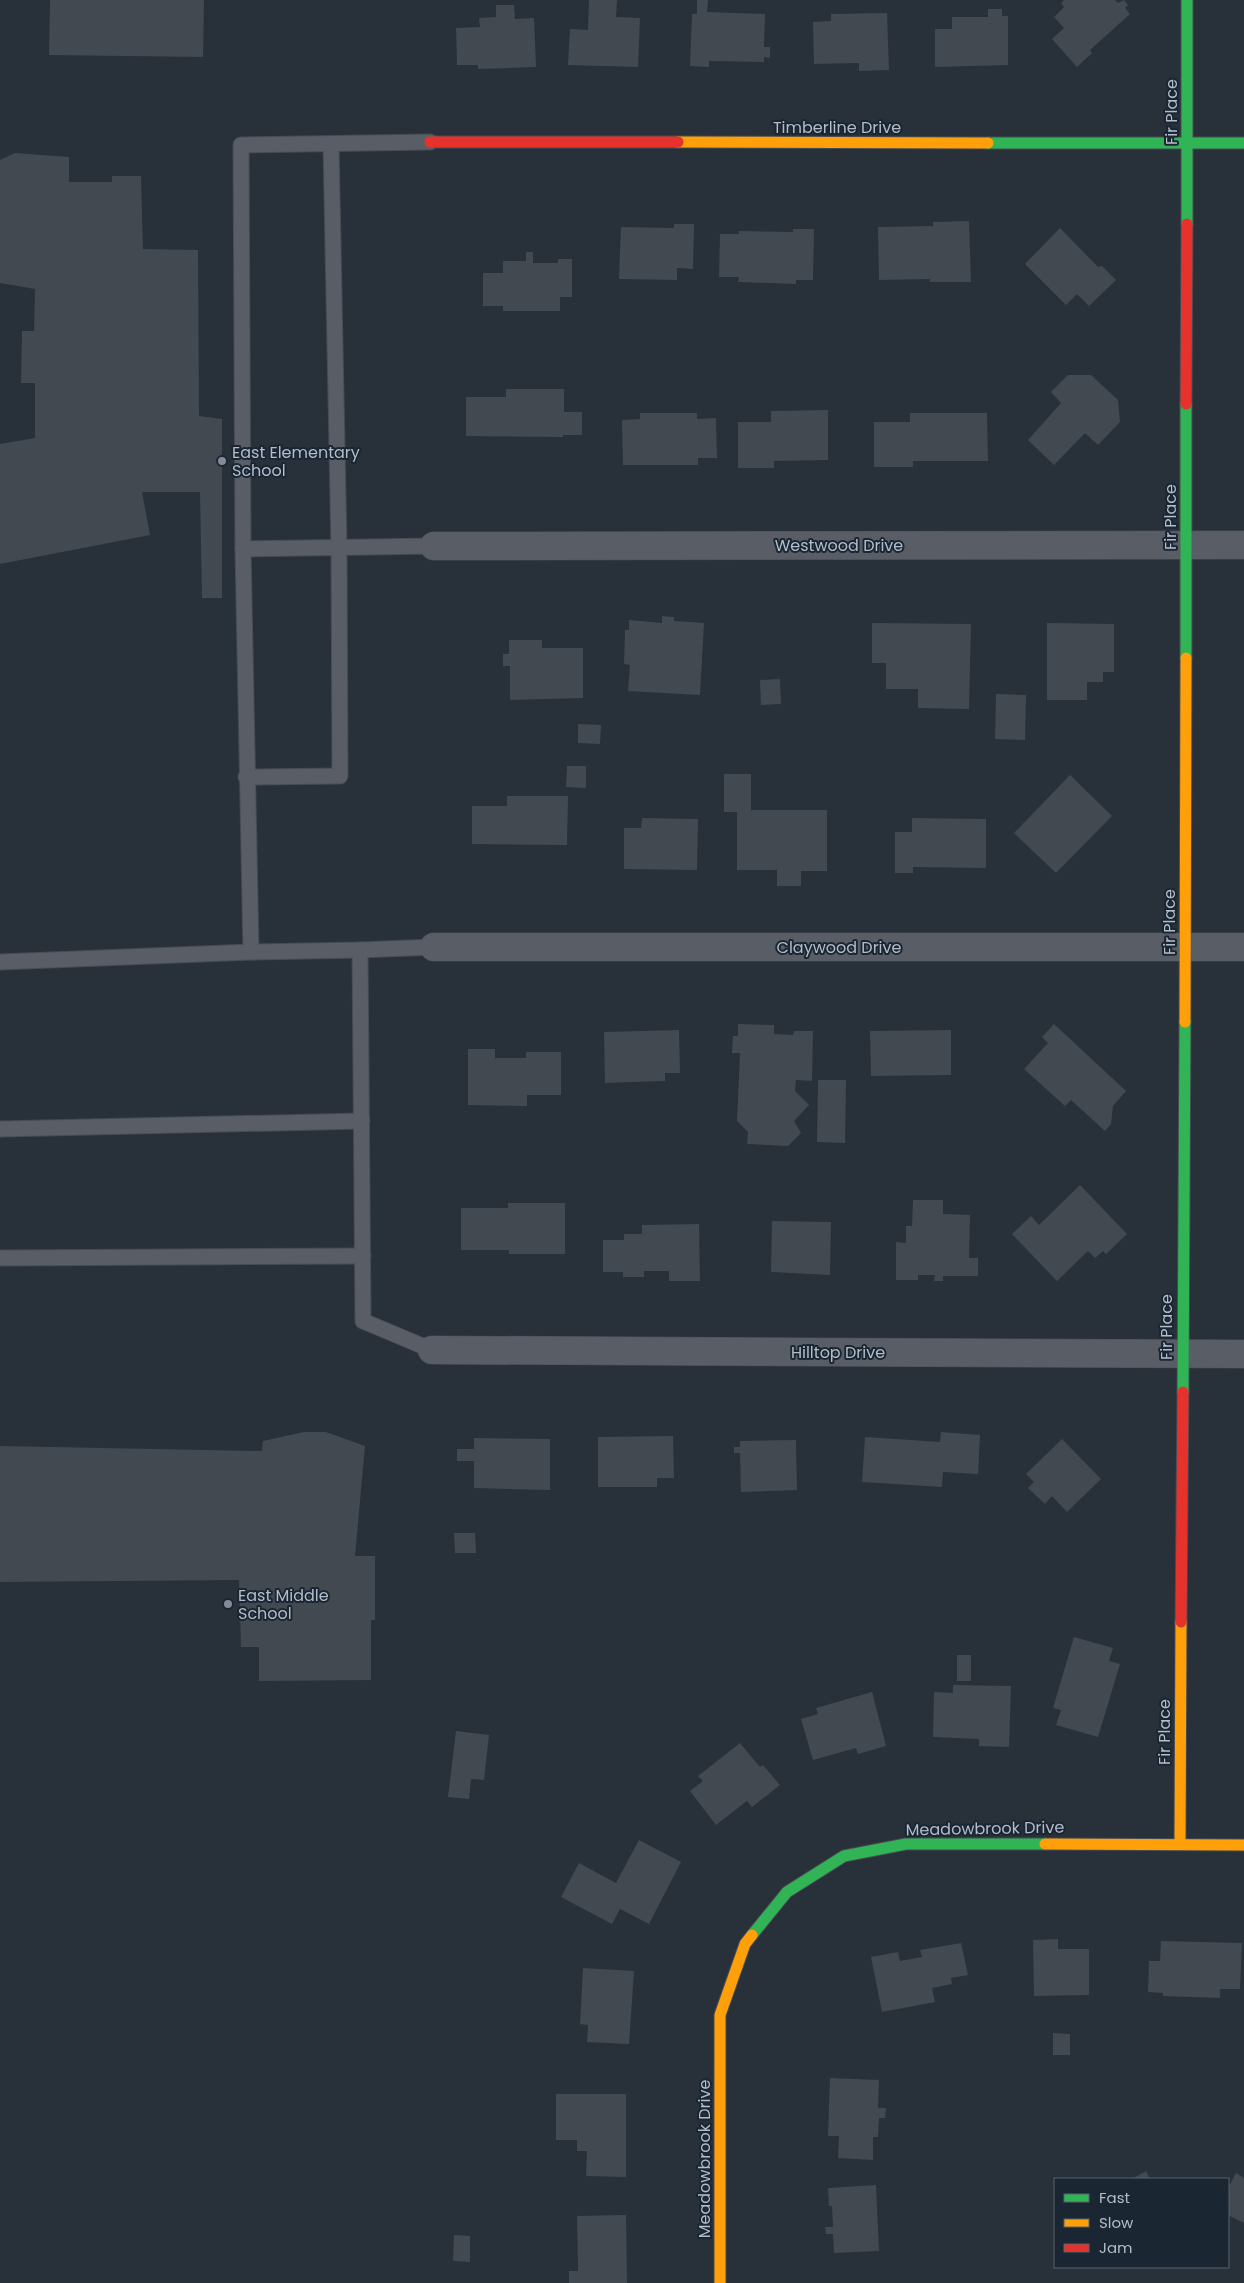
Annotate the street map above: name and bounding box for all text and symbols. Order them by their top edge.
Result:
street label: Fir Place [1160,79,1183,145]
street label: Timberline Drive [773,116,901,139]
place label: East Elementary School [232,441,360,482]
marker: East Elementary School [216,455,228,467]
street label: Fir Place [1159,484,1182,550]
street label: Westwood Drive [775,534,903,557]
street label: Fir Place [1158,889,1181,955]
street label: Claywood Drive [777,936,902,959]
street label: Fir Place [1155,1294,1178,1360]
street label: Hilltop Drive [791,1341,885,1364]
place label: East Middle School [238,1584,329,1625]
marker: East Middle School [222,1598,234,1610]
street label: Fir Place [1153,1699,1176,1765]
street label: Meadowbrook Drive [906,1816,1065,1841]
street label: Meadowbrook Drive [693,2080,716,2238]
legend [1054,2178,1229,2268]
text: Fast [1099,2187,1130,2208]
text: Slow [1099,2212,1134,2233]
text: Jam [1099,2237,1133,2258]

